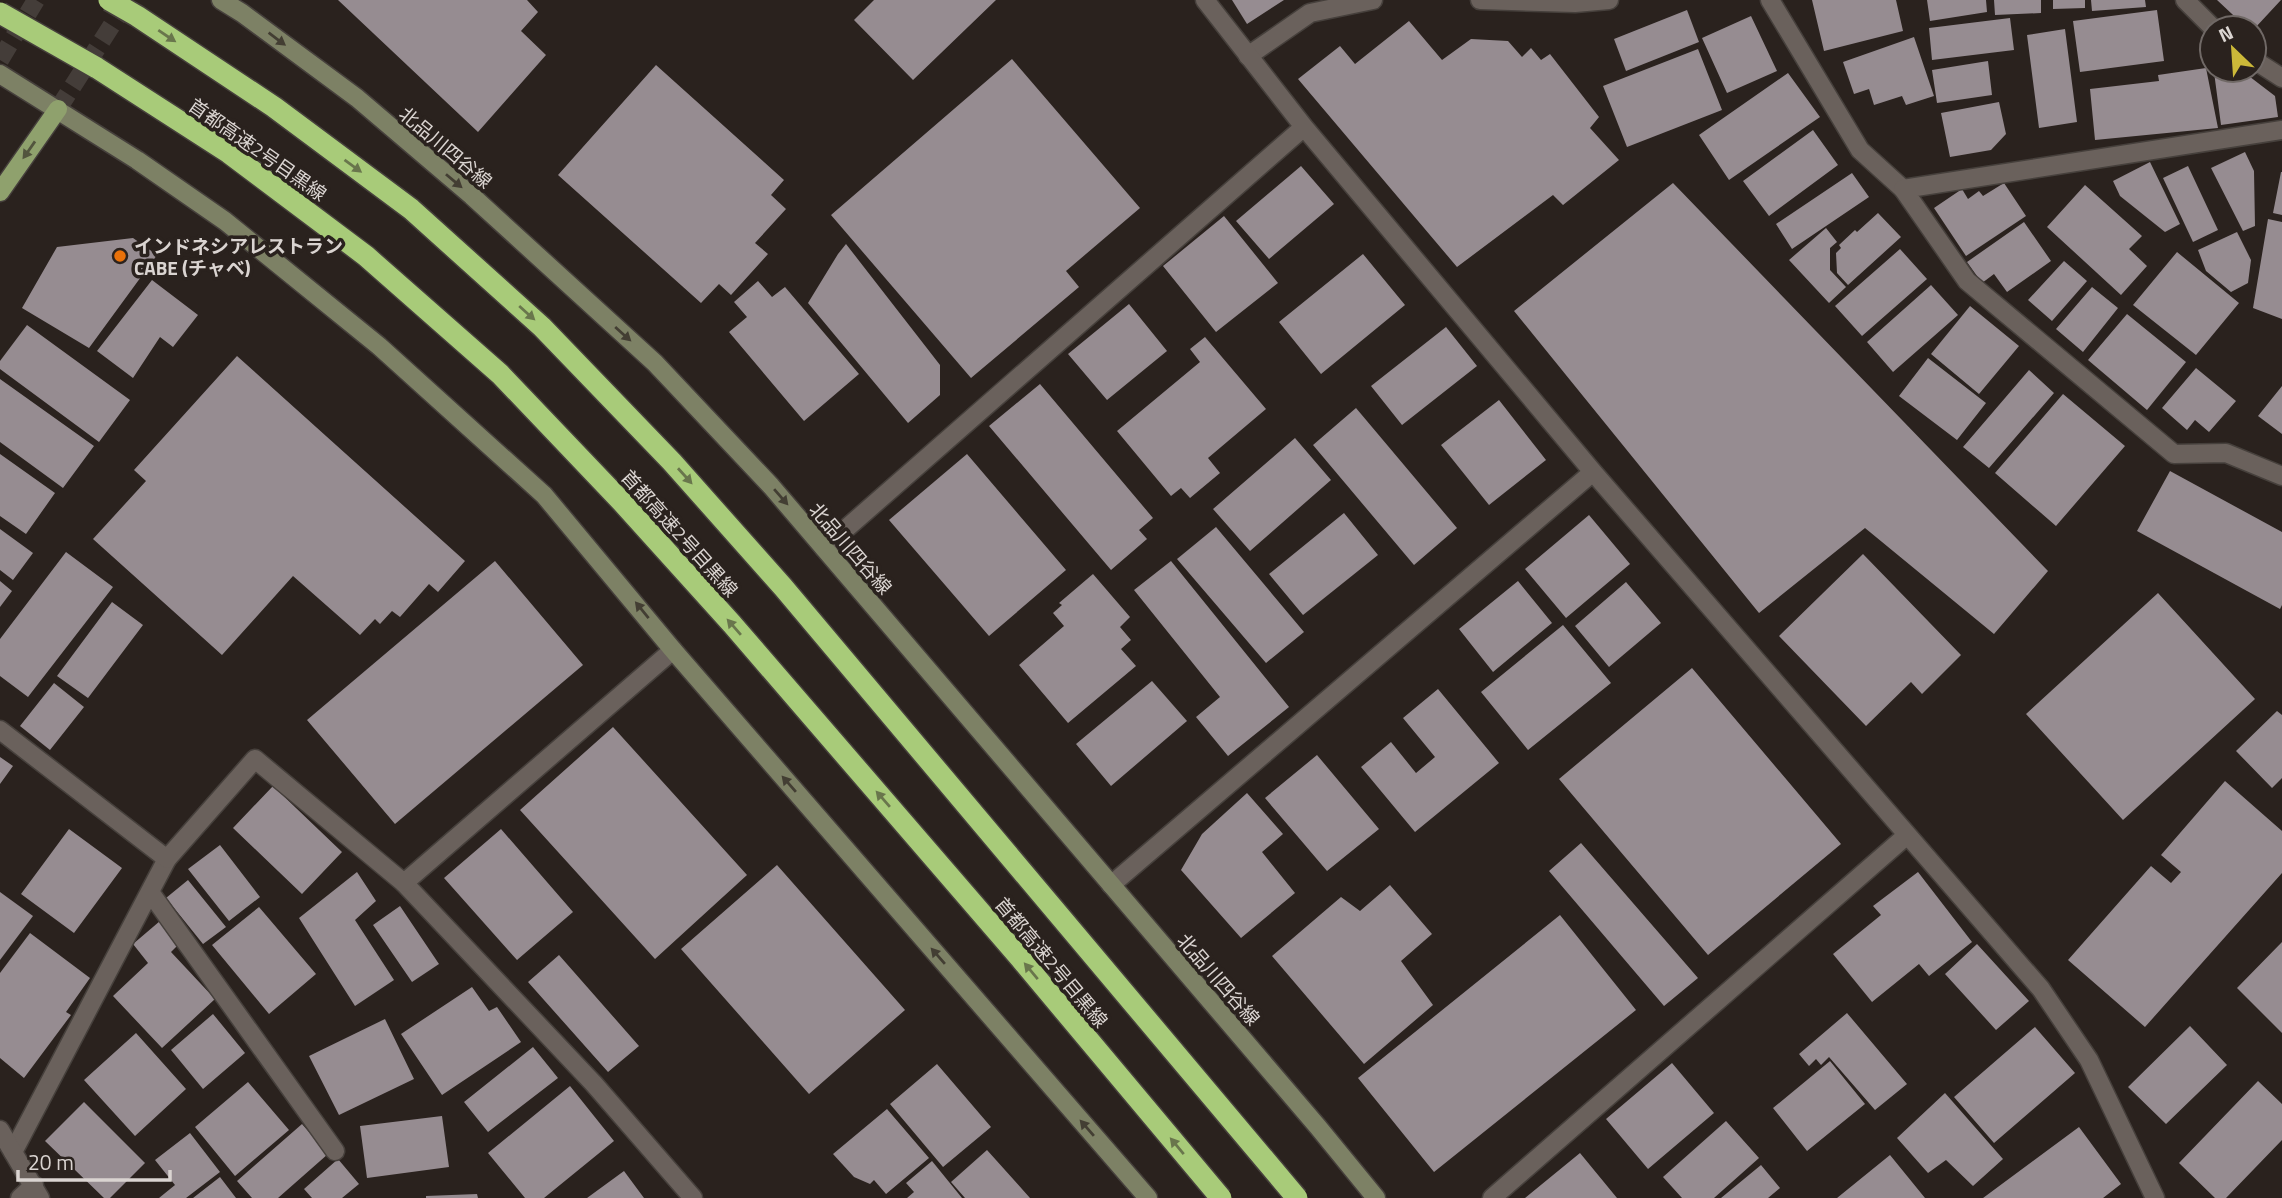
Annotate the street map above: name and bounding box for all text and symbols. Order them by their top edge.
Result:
north arrow [2198,14,2268,84]
text: N [2214,17,2238,49]
one-way arrow [157,29,177,42]
one-way arrow [267,31,285,46]
street label: 首都高速2号目黒線 [183,90,333,208]
street label: 北品川四谷線 [393,99,499,195]
one-way arrow [22,141,36,159]
one-way arrow [344,159,362,173]
one-way arrow [446,173,463,188]
place label: インドネシアレストラン CABE (チャベ) [134,231,343,282]
marker: インドネシアレストラン CABE (チャベ) [112,248,128,264]
one-way arrow [518,305,536,321]
one-way arrow [614,325,631,341]
street label: 首都高速2号目黒線 [615,463,745,603]
one-way arrow [677,468,692,485]
one-way arrow [773,489,788,506]
street label: 北品川四谷線 [803,495,899,601]
one-way arrow [634,602,649,620]
one-way arrow [727,618,742,635]
one-way arrow [781,775,797,793]
one-way arrow [875,790,891,808]
street label: 首都高速2号目黒線 [989,890,1115,1034]
street label: 北品川四谷線 [1171,926,1267,1032]
one-way arrow [930,947,946,965]
one-way arrow [1024,963,1039,980]
one-way arrow [1079,1119,1095,1137]
one-way arrow [1170,1137,1185,1154]
scale bar [18,1138,170,1182]
text: 20 m [28,1146,74,1178]

